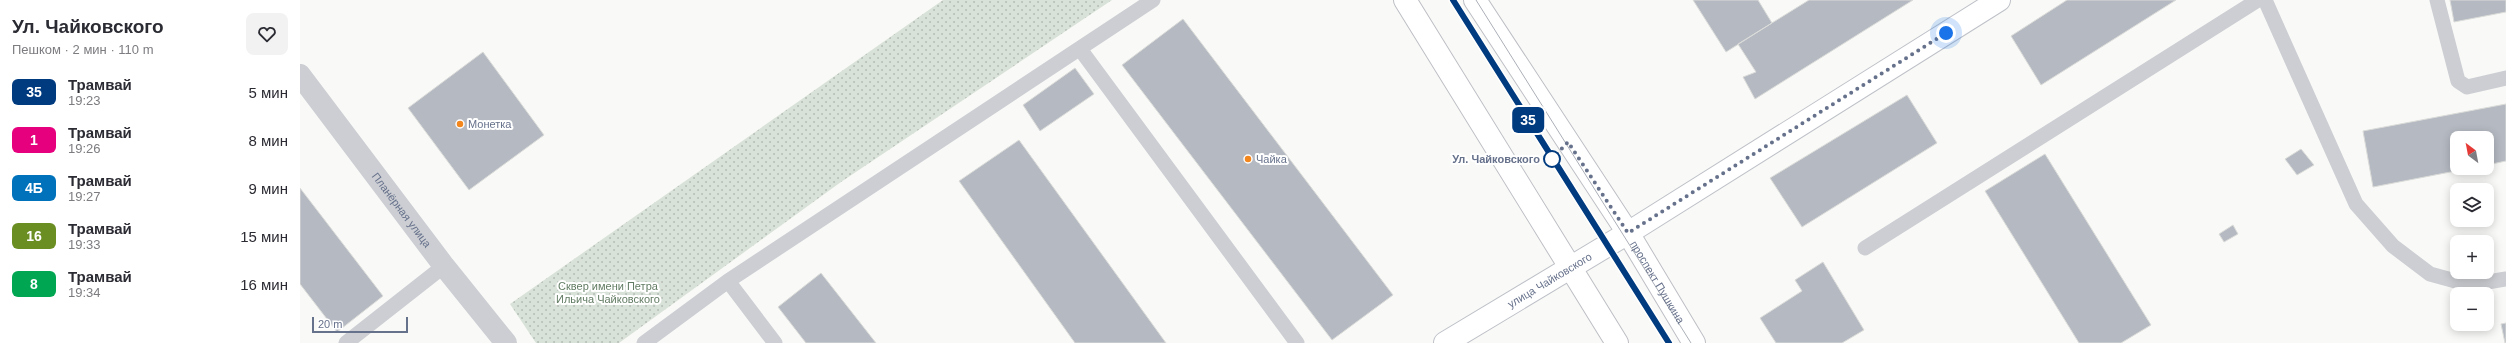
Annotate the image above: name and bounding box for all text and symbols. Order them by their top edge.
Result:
button: heart [246,13,288,55]
text: Ул. Чайковского [12,16,164,37]
your location [1936,23,1956,43]
text: Пешком · 2 мин · 110 m [12,42,154,57]
text: Трамвай [68,76,132,93]
text: 35 [26,84,42,100]
text: 5 мин [249,84,288,101]
text: 19:23 [68,93,101,108]
line badge: 35 [1510,107,1546,133]
text: 35 [1520,112,1536,128]
place label: Монетка [468,118,512,130]
marker: Монетка [455,119,465,129]
text: Трамвай [68,124,132,141]
north arrow [2450,131,2494,175]
map controls [2450,131,2494,331]
text: 1 [30,132,38,148]
text: 8 мин [249,132,288,149]
text: 19:26 [68,141,101,156]
marker: Ул. Чайковского [1543,150,1561,168]
place label: Чайка [1256,153,1288,165]
place label: Ул. Чайковского [1452,153,1540,165]
marker: Чайка [1243,154,1253,164]
street label: Планёрная улица [370,170,434,250]
text: Трамвай [68,172,132,189]
text: 4Б [25,180,43,196]
text: 9 мин [249,180,288,197]
button: layers [2450,183,2494,227]
text: 19:27 [68,189,101,204]
text: Трамвай [68,220,132,237]
text: 16 [26,228,42,244]
text: 15 мин [240,228,288,245]
button: + [2450,235,2494,279]
text: 19:33 [68,237,101,252]
street label: проспект Пушкина [1628,239,1687,326]
street label: улица Чайковского [1505,250,1594,310]
text: Трамвай [68,268,132,285]
text: 8 [30,276,38,292]
text: 16 мин [240,276,288,293]
park label: Сквер имени Петра Ильича Чайковского [556,280,660,305]
text: 19:34 [68,285,101,300]
button: − [2450,287,2494,331]
scale bar [312,315,408,334]
text: 20 m [318,318,342,330]

